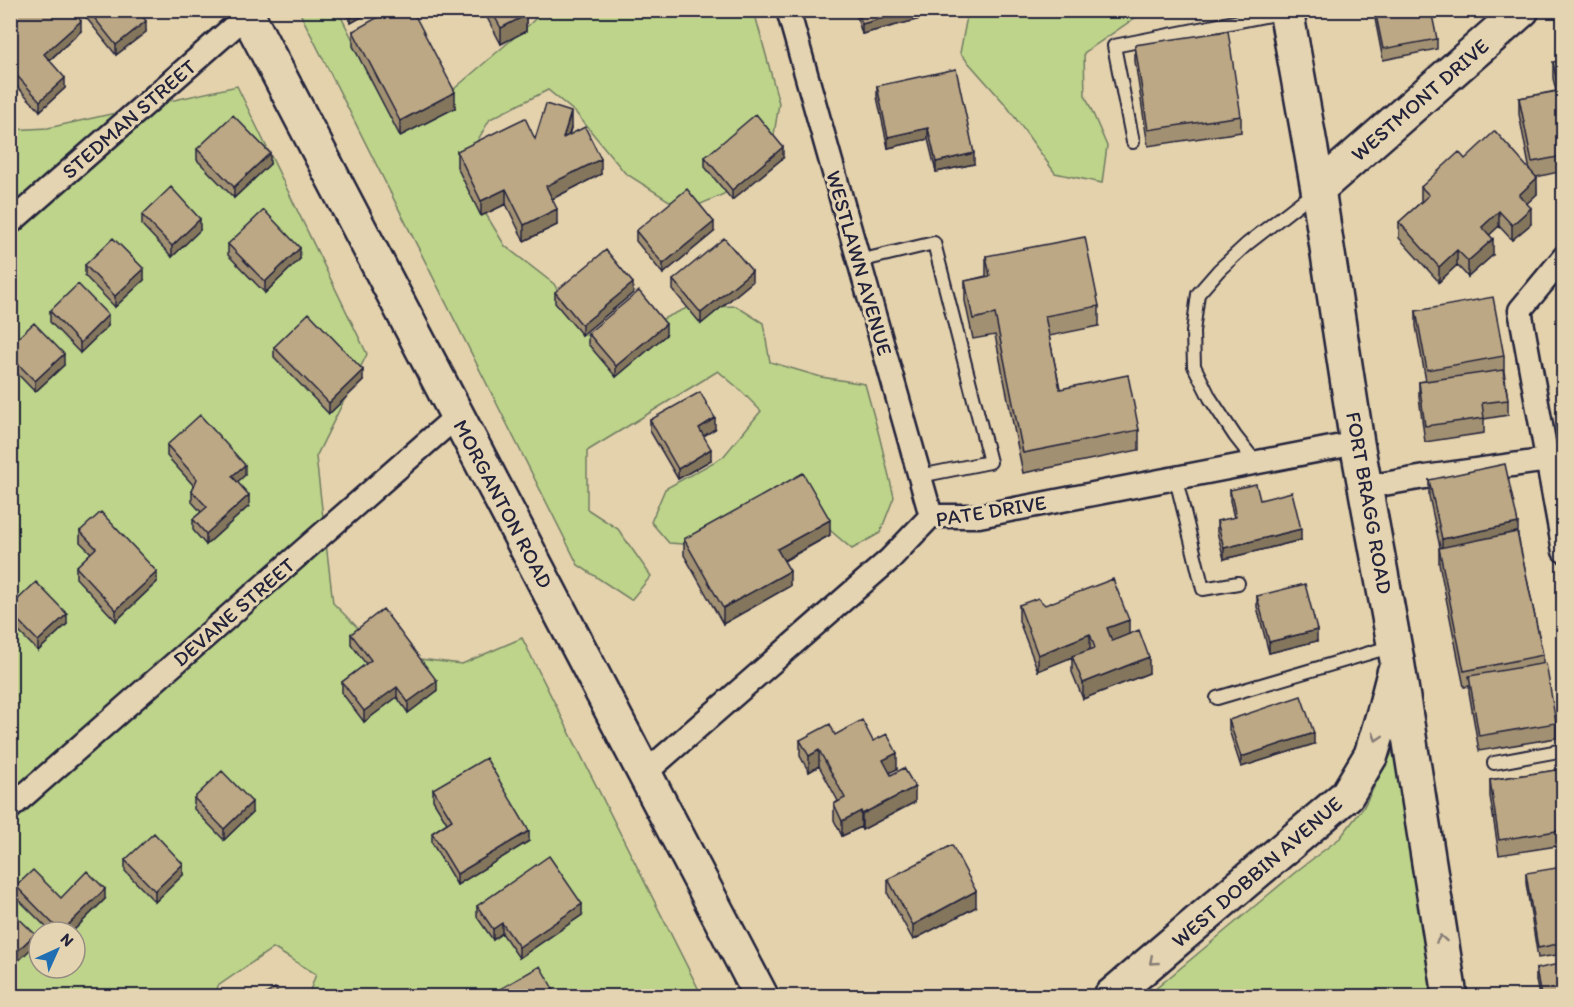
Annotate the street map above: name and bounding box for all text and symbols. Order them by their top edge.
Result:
street label: WESTMONT DRIVE [1346,33,1494,166]
street label: STEDMAN STREET [57,53,201,184]
street label: WESTLAWN AVENUE [821,168,898,358]
street label: FORT BRAGG ROAD [1341,410,1398,596]
street label: MORGANTON ROAD [448,415,558,592]
street label: PATE DRIVE [934,489,1048,532]
street label: DEVANE STREET [168,552,300,671]
one-way arrow [1371,731,1384,742]
street label: WEST DOBBIN AVENUE [1166,791,1347,953]
north arrow [27,920,87,980]
text: N [57,929,78,950]
one-way arrow [1435,934,1447,943]
one-way arrow [1149,954,1160,965]

